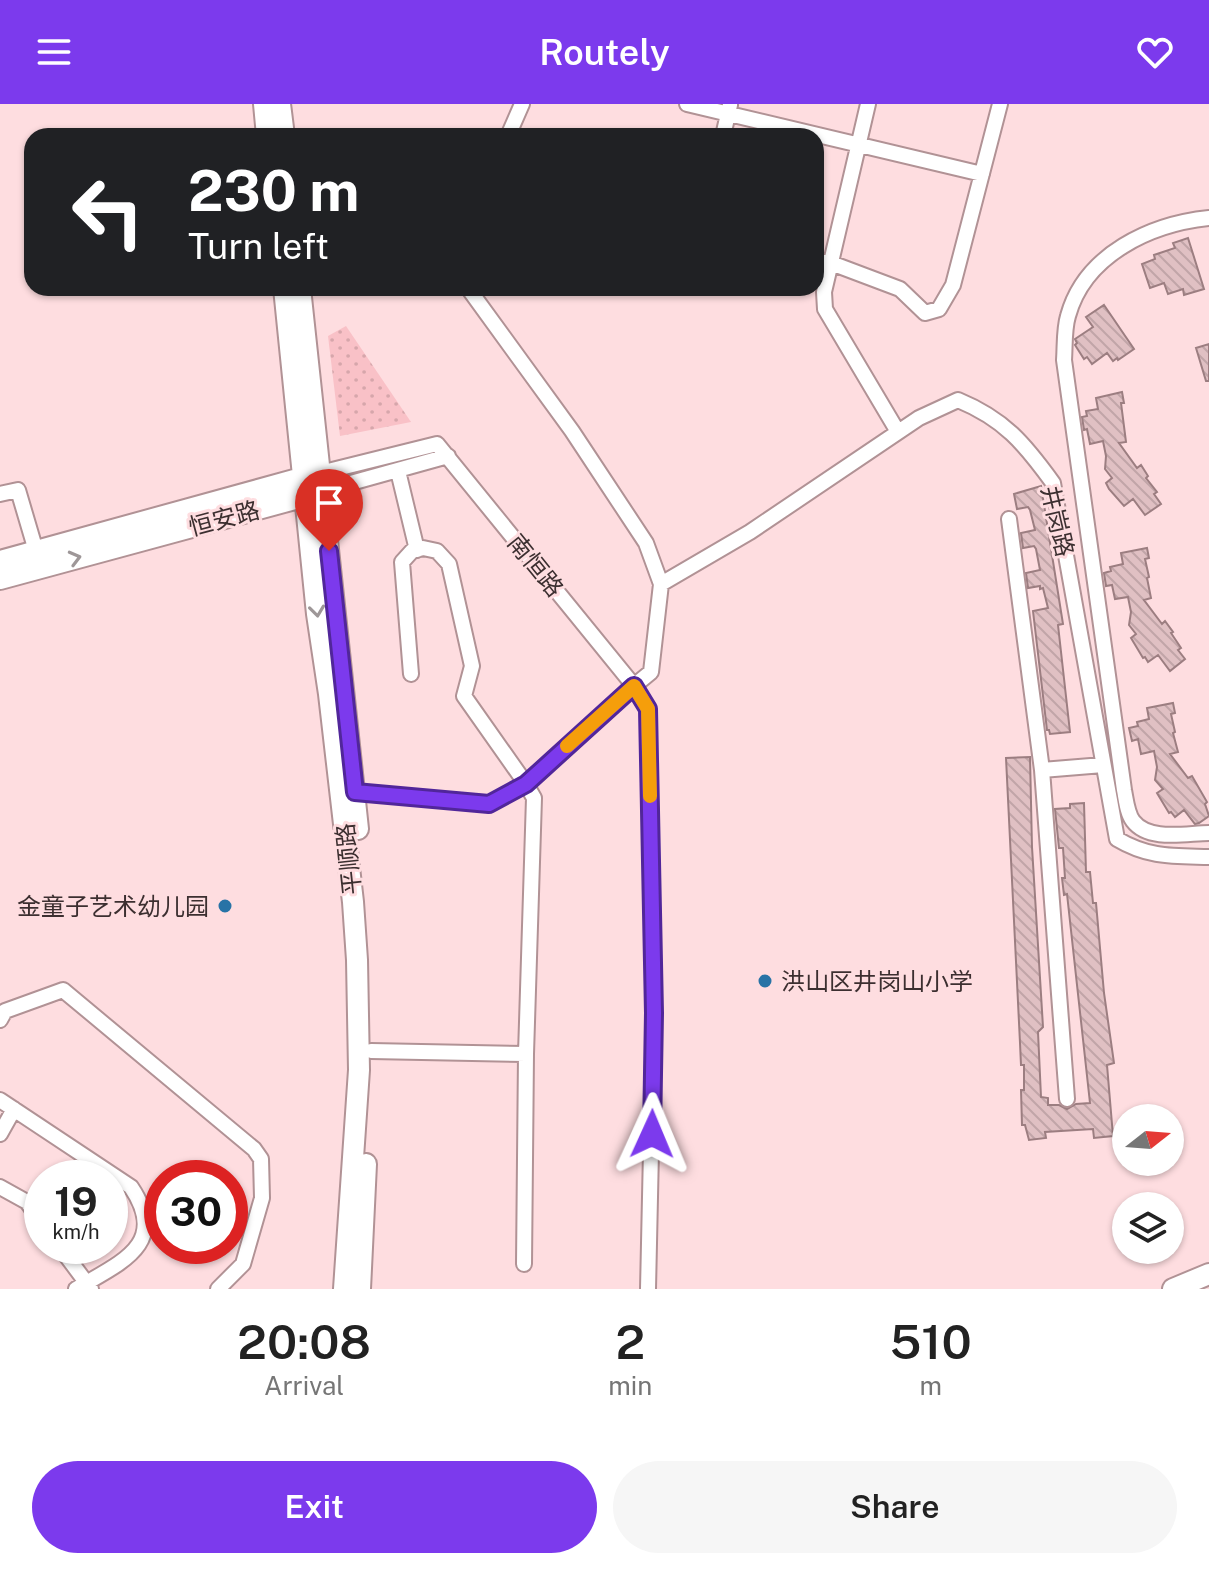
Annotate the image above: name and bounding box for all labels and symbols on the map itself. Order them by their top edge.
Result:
pin [295,469,363,551]
street label: 井岗路 [1036,483,1080,559]
street label: 恒安路 [186,495,262,541]
street label: 南恒路 [502,528,570,602]
one-way arrow [68,551,82,568]
one-way arrow [308,605,325,618]
street label: 平顺路 [330,822,366,896]
place label: 金童子艺术幼儿园 [17,892,209,920]
marker: 金童子艺术幼儿园 [216,897,234,915]
place label: 洪山区井岗山小学 [781,967,973,995]
marker: 洪山区井岗山小学 [756,972,774,990]
position arrow [610,1092,694,1176]
north arrow [1112,1104,1184,1176]
speed limit sign: 30 [144,1160,248,1264]

